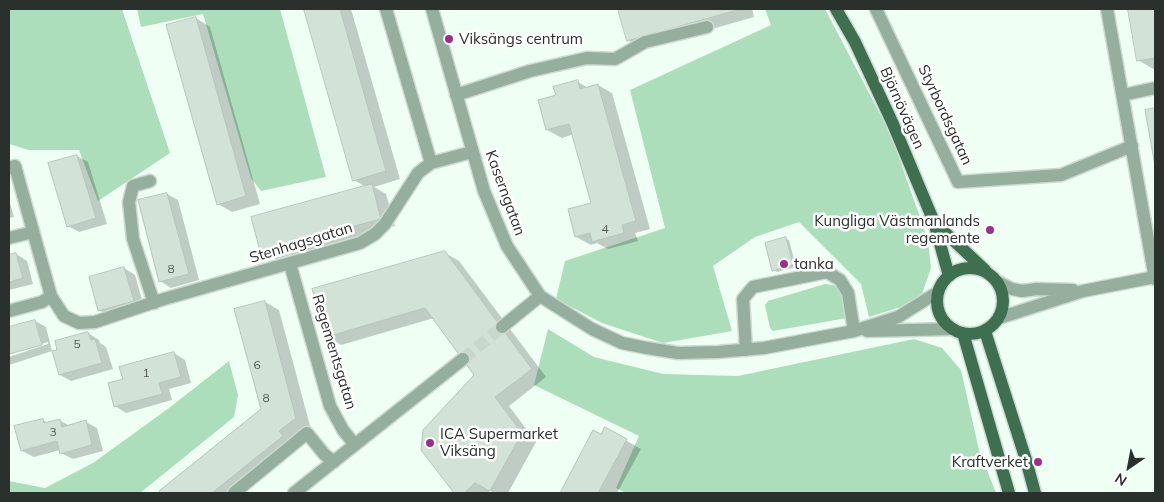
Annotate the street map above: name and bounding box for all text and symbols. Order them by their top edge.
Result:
place label: Viksängs centrum [459,30,583,48]
marker: Viksängs centrum [443,33,455,45]
street label: Styrbordsgatan [914,62,976,168]
street label: Björnövägen [876,64,928,152]
street label: Kaserngatan [481,148,529,238]
place label: Kungliga Västmanlands regemente [814,212,980,247]
street label: Stenhagsgatan [247,219,355,267]
house number: 4 [601,222,609,236]
marker: Kungliga Västmanlands regemente [984,224,996,236]
place label: tanka [794,255,834,273]
marker: tanka [778,258,790,270]
house number: 8 [167,262,175,276]
street label: Regementsgatan [308,292,360,412]
house number: 5 [73,337,81,351]
house number: 6 [253,358,261,372]
house number: 1 [142,366,150,380]
house number: 8 [262,391,270,405]
house number: 3 [49,425,57,439]
place label: ICA Supermarket Viksäng [440,425,558,460]
marker: ICA Supermarket Viksäng [424,437,436,449]
north arrow [1104,442,1154,492]
place label: Kraftverket [952,453,1028,471]
marker: Kraftverket [1032,456,1044,468]
text: N [1111,469,1130,490]

